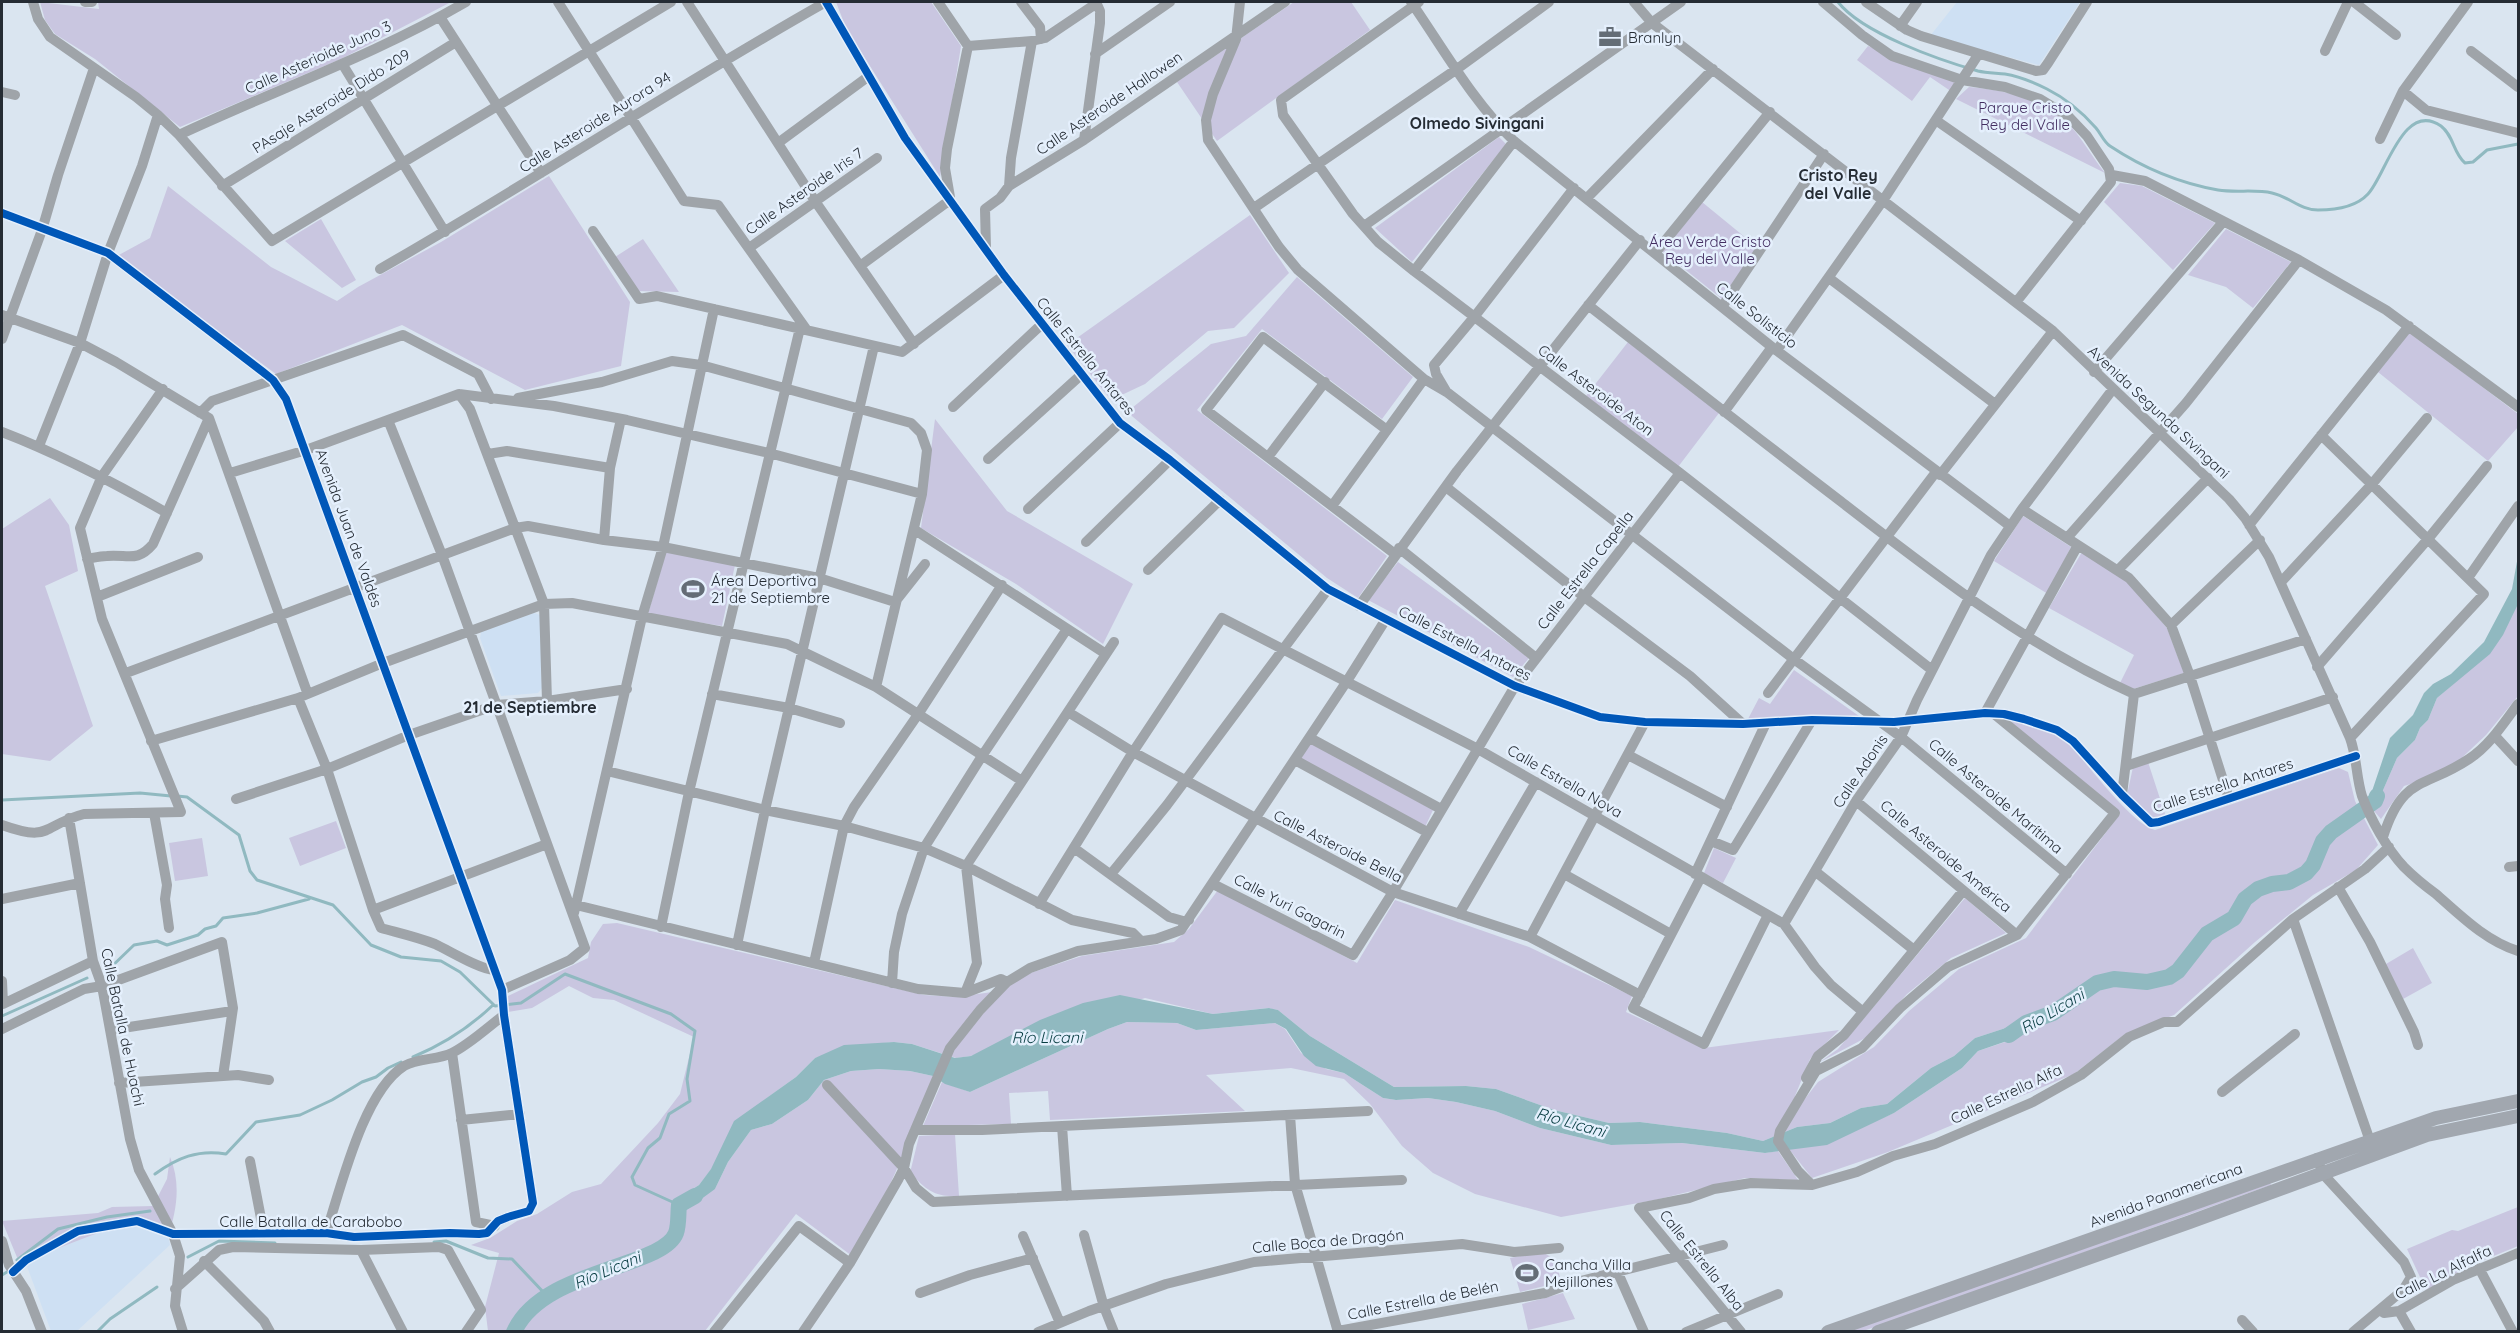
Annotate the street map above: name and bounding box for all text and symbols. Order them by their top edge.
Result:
street label: Calle Asterioide Juno 3 [242,16,394,98]
office icon: Branlyn [1597,24,1623,50]
place label: Branlyn [1628,28,1682,47]
street label: PAsaje Asteroide Dido 209 [249,45,413,157]
street label: Calle Asteroide Hallowen [1032,47,1186,159]
street label: Calle Asteroide Aurora 94 [516,67,675,177]
park label: Parque Cristo Rey del Valle [1978,98,2072,134]
district label: Olmedo Sivingani [1410,113,1544,133]
street label: Calle Asteroide Iris 7 [741,143,867,239]
district label: Cristo Rey del Valle [1798,165,1878,203]
park label: Área Verde Cristo Rey del Valle [1649,232,1771,268]
street label: Calle Solisticio [1713,277,1801,353]
street label: Calle Estrella Antares [1033,293,1139,419]
street label: Calle Asteroide Aton [1534,340,1658,440]
street label: Avenida Segunda Sivingani [2084,341,2234,483]
street label: Avenida Juan de Valdés [311,446,387,610]
street label: Calle Estrella Capella [1533,507,1637,633]
place label: Área Deportiva 21 de Septiembre [711,571,830,607]
sports icon: Área Deportiva 21 de Septiembre [680,576,706,602]
street label: Calle Estrella Antares [1395,601,1535,685]
district label: 21 de Septiembre [463,697,597,717]
street label: Calle Adonis [1828,730,1892,812]
street label: Calle Asteroide Marítima [1925,734,2067,858]
street label: Calle Estrella Nova [1504,740,1626,822]
street label: Calle Estrella Antares [2150,753,2296,817]
street label: Calle Asteroide América [1876,796,2016,916]
street label: Calle Asteroide Bella [1270,805,1406,887]
street label: Calle Yuri Gagarin [1231,869,1349,943]
street label: Calle Batalla de Huachi [97,946,149,1108]
water label: Río Licani [2017,983,2089,1038]
water label: Río Licani [1012,1027,1084,1047]
street label: Calle Estrella Alfa [1947,1060,2065,1128]
water label: Río Licani [1534,1103,1609,1142]
street label: Avenida Panamericana [2087,1158,2245,1232]
street label: Calle Estrella Alba [1656,1206,1748,1314]
street label: Calle Batalla de Carabobo [220,1212,402,1231]
street label: Calle Boca de Dragón [1251,1225,1405,1257]
street label: Calle La Alfalfa [2392,1240,2494,1304]
water label: Río Licani [571,1246,645,1293]
place label: Cancha Villa Mejillones [1545,1255,1631,1291]
sports icon: Cancha Villa Mejillones [1514,1260,1540,1286]
street label: Calle Estrella de Belén [1346,1276,1500,1324]

